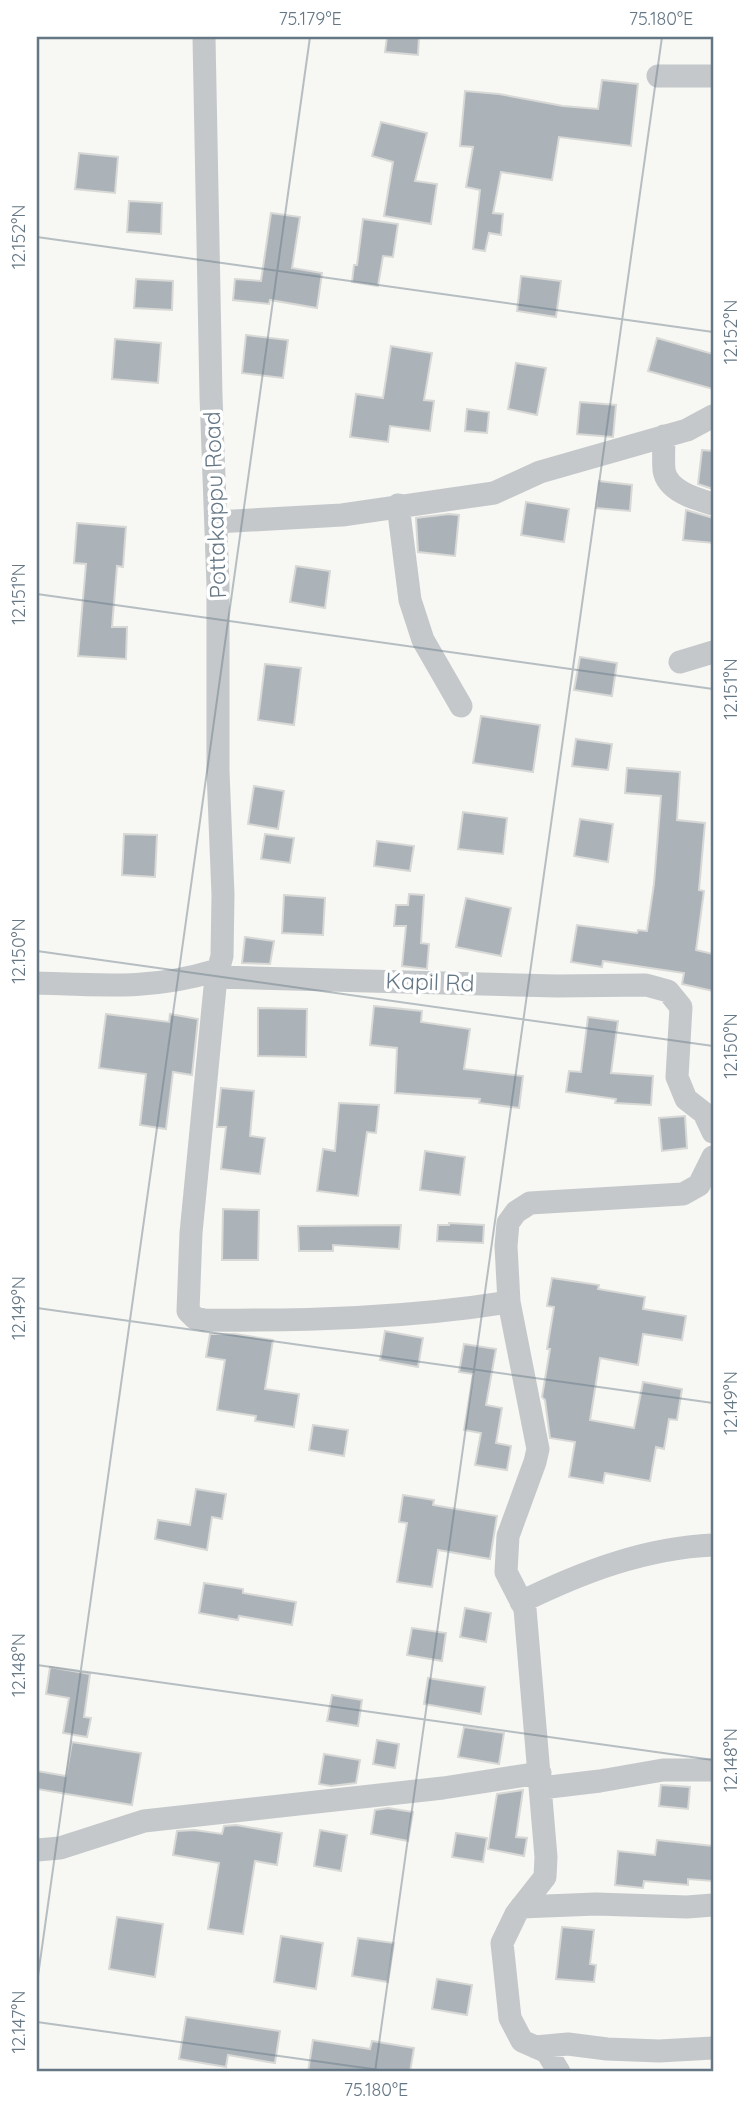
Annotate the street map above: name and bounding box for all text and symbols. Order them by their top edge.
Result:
text: 75.179°E [278,7,342,30]
text: 75.180°E [629,7,693,30]
text: 12.152°N [7,205,30,269]
text: 12.152°N [719,300,742,364]
street label: Pottakappu Road [197,411,232,599]
text: 12.151°N [7,563,30,625]
text: 12.151°N [719,658,742,720]
text: 12.150°N [7,918,30,984]
street label: Kapil Rd [385,965,475,998]
text: 12.150°N [719,1013,742,1079]
text: 12.149°N [7,1276,30,1340]
text: 12.149°N [719,1371,742,1435]
text: 12.148°N [7,1633,30,1697]
text: 12.148°N [719,1728,742,1792]
text: 12.147°N [7,1991,30,2053]
text: 75.180°E [344,2078,408,2101]

